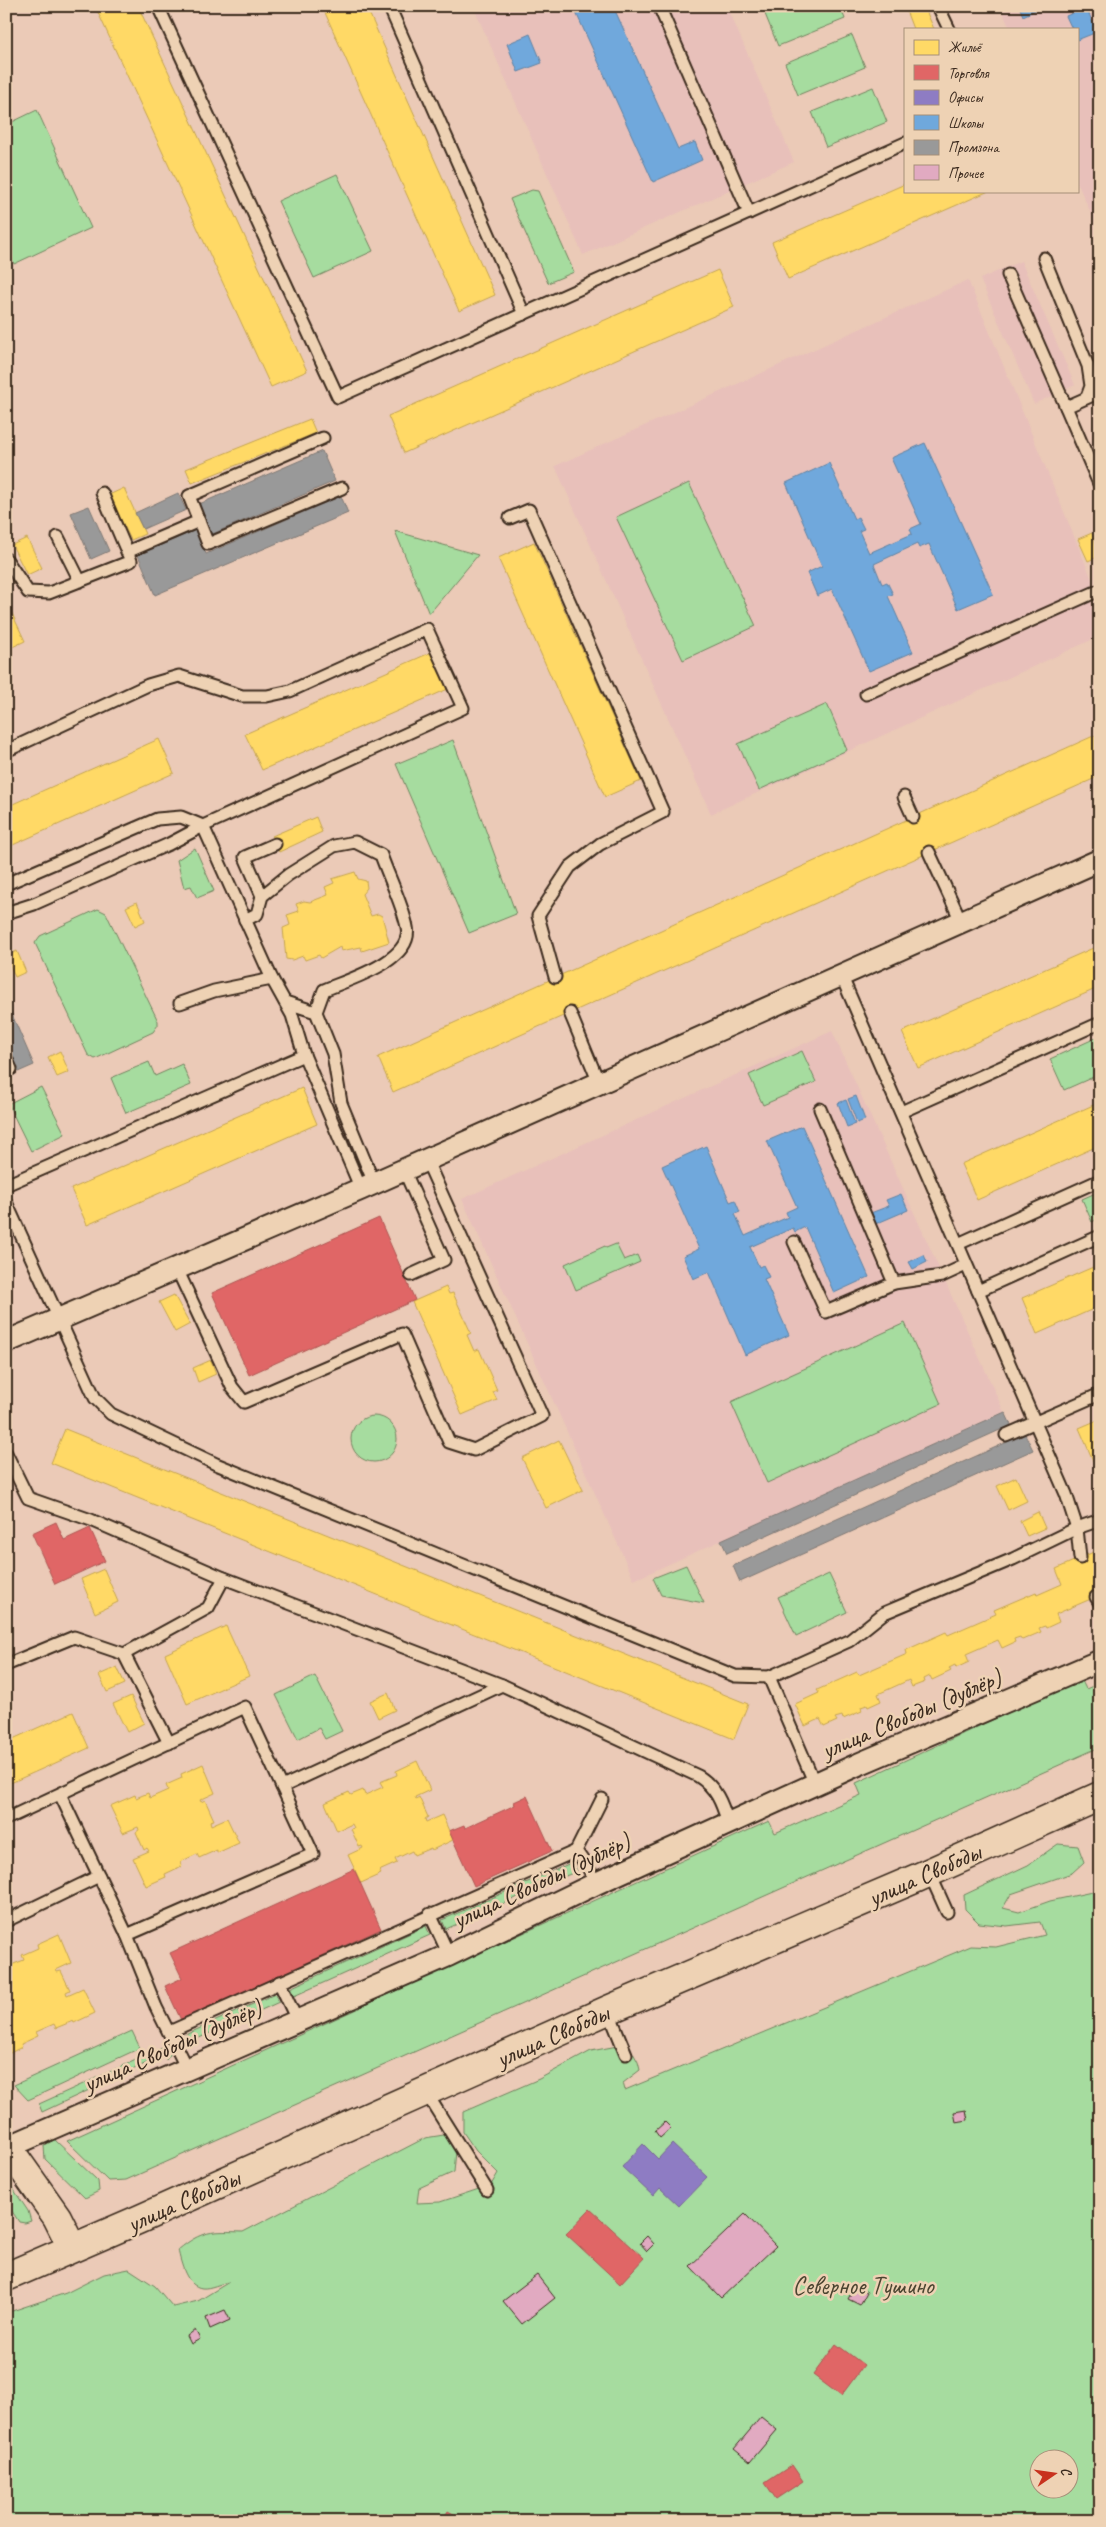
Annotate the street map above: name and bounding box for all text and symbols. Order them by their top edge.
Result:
legend [904,28,1078,192]
text: Жильё [948,38,983,57]
text: Торговля [948,64,991,83]
text: Офисы [948,88,983,107]
text: Школы [948,114,984,133]
text: Промзона [948,138,1000,157]
text: Прочее [948,164,984,183]
street label: улица Свободы (дублёр) [815,1661,1008,1767]
street label: улица Свободы (дублёр) [446,1825,637,1937]
street label: улица Свободы [861,1835,987,1915]
street label: улица Свободы (дублёр) [76,1991,268,2100]
street label: улица Свободы [489,1996,615,2076]
street label: улица Свободы [120,2161,246,2241]
park label: Северное Тушино [792,2270,935,2302]
north arrow [1028,2450,1078,2500]
text: С [1057,2466,1076,2479]

